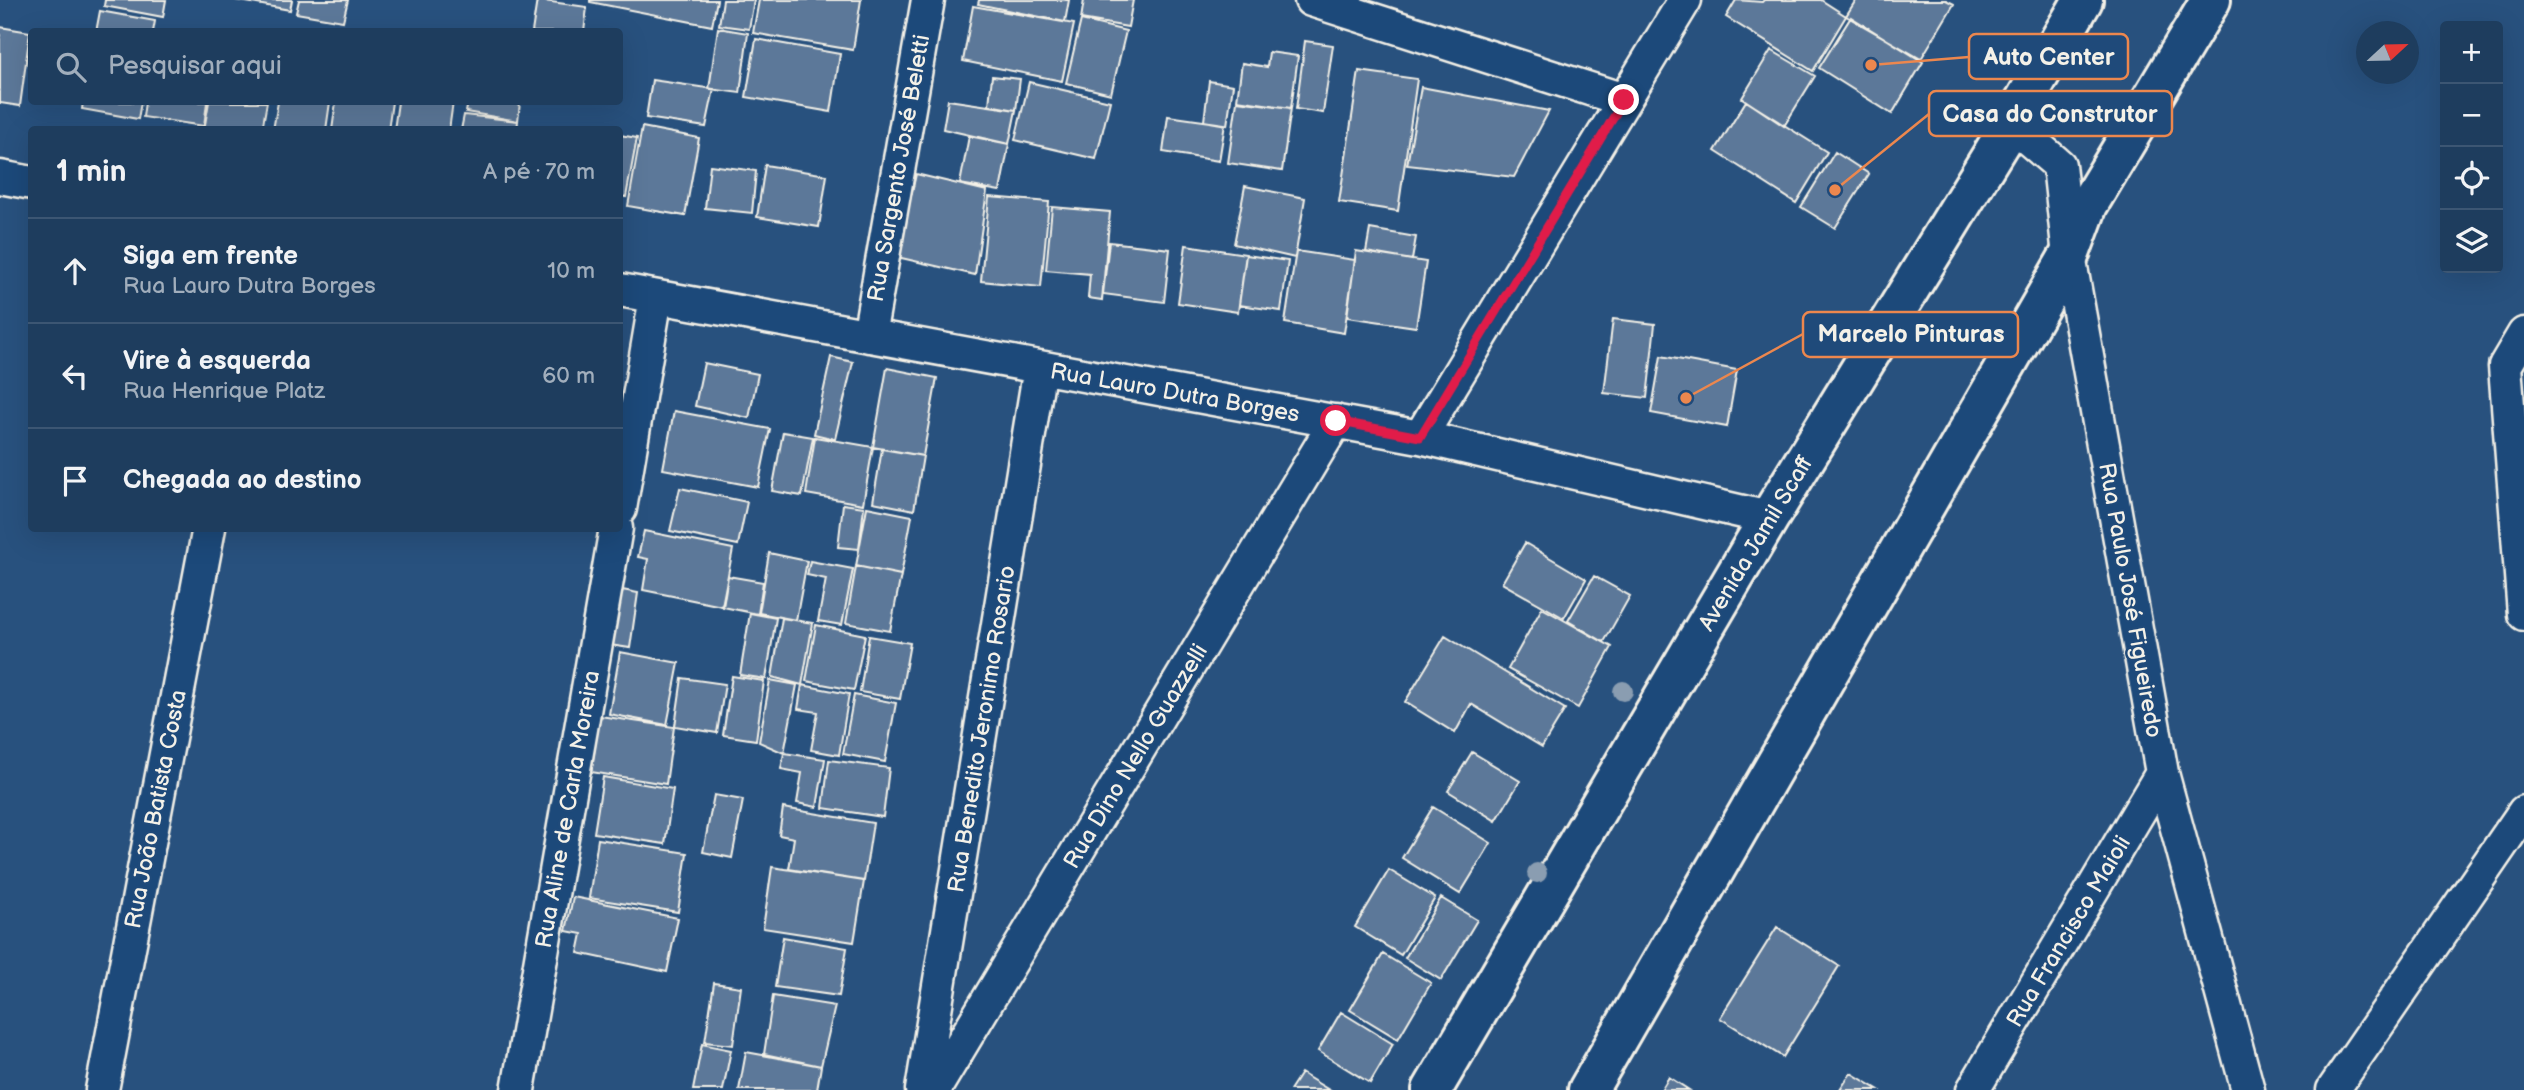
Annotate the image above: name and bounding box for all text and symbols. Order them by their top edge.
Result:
north arrow [2356,21,2419,84]
map controls [2440,21,2503,273]
button: + [2440,21,2503,84]
search box [28,28,623,105]
street label: Rua Sargento José Beletti [862,32,936,304]
callout: Auto Center [1969,34,2128,79]
text: Auto Center [1983,43,2115,72]
icon: search [52,48,90,86]
text: Pesquisar aqui [108,51,282,82]
route end [1608,84,1639,115]
button: − [2440,84,2503,147]
callout: Casa do Construtor [1929,91,2172,136]
text: Casa do Construtor [1943,100,2158,129]
button: locate [2440,147,2503,210]
text: 1 min [56,154,126,190]
text: A pé · 70 m [483,158,595,186]
button: layers [2440,210,2503,273]
text: Siga em frente [123,241,298,272]
icon: ahead [56,252,94,290]
text: 10 m [547,257,595,285]
text: Rua Lauro Dutra Borges [123,272,376,300]
callout: Marcelo Pinturas [1803,312,2018,357]
text: Marcelo Pinturas [1818,320,2005,349]
text: Vire à esquerda [123,346,311,377]
icon: left [56,357,94,395]
street label: Rua Lauro Dutra Borges [1048,357,1302,429]
text: 60 m [542,362,595,390]
text: Rua Henrique Platz [123,377,325,405]
route start [1320,405,1351,436]
street label: Avenida Jamil Scaff [1693,451,1819,636]
street label: Rua Paulo José Figueiredo [2092,460,2168,740]
icon: arrive [56,462,94,500]
text: Chegada ao destino [123,465,361,496]
street label: Rua Benedito Jeronimo Rosario [942,564,1022,895]
street label: Rua Dino Nello Guazzelli [1058,639,1214,874]
street label: Rua Aline de Carla Moreira [530,668,606,950]
street label: Rua João Batista Costa [119,687,193,931]
street label: Rua Francisco Maioli [2001,831,2137,1032]

